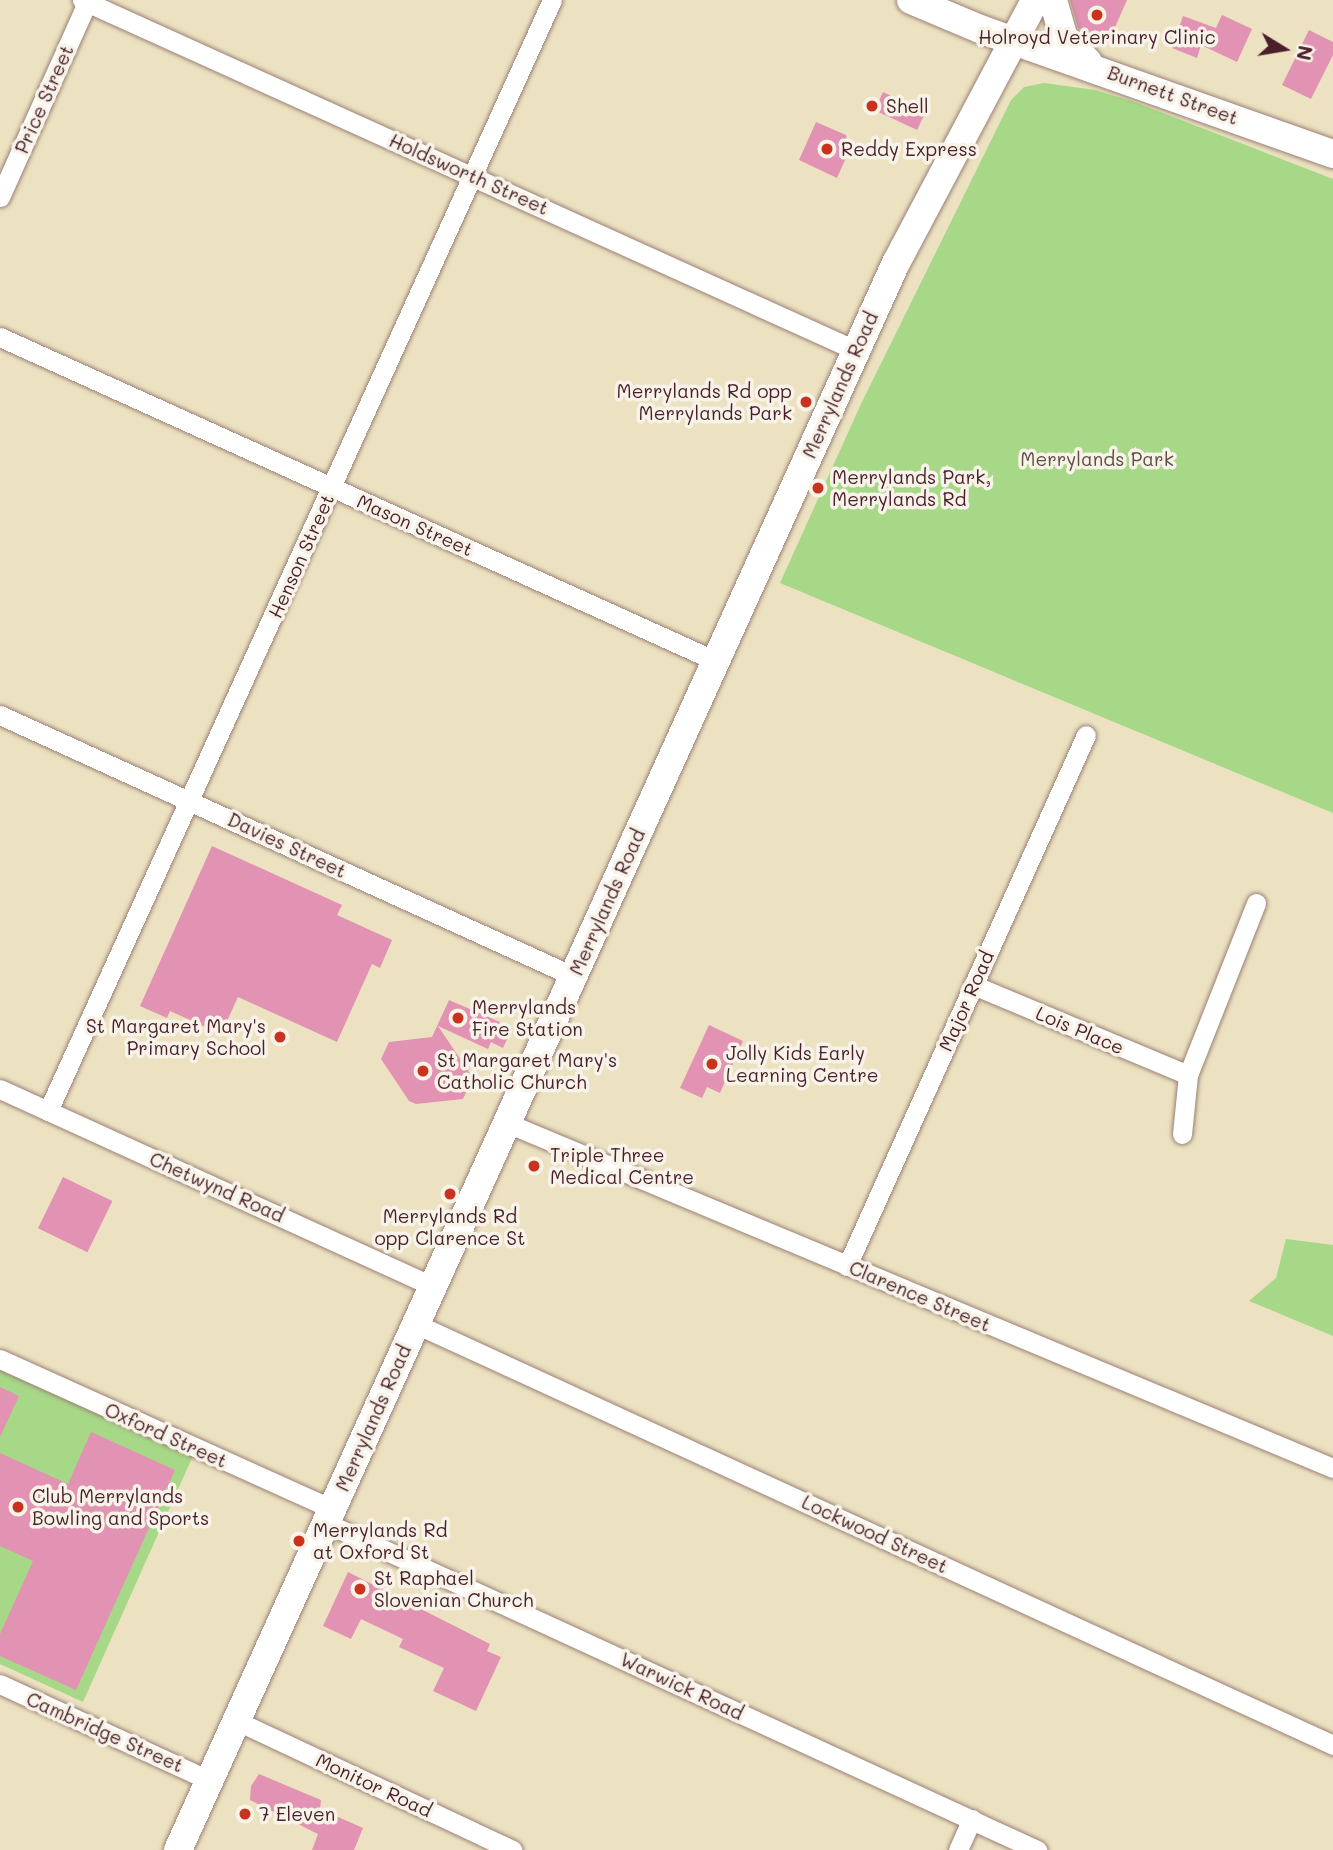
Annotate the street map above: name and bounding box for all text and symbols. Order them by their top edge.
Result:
marker: Holroyd Veterinary Clinic [1089,7,1105,23]
north arrow [1249,14,1319,84]
place label: Holroyd Veterinary Clinic [978,26,1216,48]
street label: Price Street [10,41,78,157]
text: N [1291,44,1319,63]
street label: Burnett Street [1105,61,1241,129]
place label: Shell [886,95,929,117]
marker: Shell [864,98,880,114]
street label: Holdsworth Street [386,129,552,219]
place label: Reddy Express [841,138,977,160]
marker: Reddy Express [819,141,835,157]
street label: Merrylands Road [798,308,882,462]
place label: Merrylands Rd opp Merrylands Park [617,380,792,424]
marker: Merrylands Rd opp Merrylands Park [798,394,814,410]
park label: Merrylands Park [1020,448,1174,470]
place label: Merrylands Park, Merrylands Rd [832,466,991,510]
marker: Merrylands Park, Merrylands Rd [810,480,826,496]
street label: Mason Street [353,489,477,561]
street label: Henson Street [263,490,339,622]
street label: Davies Street [224,808,350,882]
street label: Merrylands Road [565,825,649,979]
street label: Major Road [934,947,998,1055]
place label: Merrylands Fire Station [472,996,583,1040]
street label: Lois Place [1032,1001,1128,1059]
marker: Merrylands Fire Station [450,1010,466,1026]
place label: St Margaret Mary's Primary School [86,1015,266,1059]
marker: St Margaret Mary's Primary School [272,1029,288,1045]
place label: Jolly Kids Early Learning Centre [726,1042,879,1086]
place label: St Margaret Mary's Catholic Church [437,1049,617,1093]
marker: Jolly Kids Early Learning Centre [704,1056,720,1072]
marker: St Margaret Mary's Catholic Church [415,1063,431,1079]
place label: Triple Three Medical Centre [550,1144,694,1188]
street label: Chetwynd Road [146,1147,288,1227]
marker: Triple Three Medical Centre [524,1156,544,1176]
marker: Merrylands Rd opp Clarence St [442,1186,458,1202]
place label: Merrylands Rd opp Clarence St [375,1205,525,1249]
street label: Clarence Street [846,1256,994,1336]
street label: Merrylands Road [331,1341,415,1495]
street label: Oxford Street [101,1398,231,1472]
place label: Club Merrylands Bowling and Sports [32,1485,209,1529]
street label: Lockwood Street [798,1490,952,1578]
marker: Club Merrylands Bowling and Sports [10,1499,26,1515]
place label: Merrylands Rd at Oxford St [313,1519,448,1563]
marker: Merrylands Rd at Oxford St [291,1533,307,1549]
place label: St Raphael Slovenian Church [374,1567,533,1611]
marker: St Raphael Slovenian Church [352,1581,368,1597]
street label: Warwick Road [617,1648,747,1724]
street label: Cambridge Street [23,1687,187,1777]
street label: Monitor Road [312,1748,436,1822]
place label: 7 Eleven [259,1803,335,1825]
marker: 7 Eleven [237,1806,253,1822]

